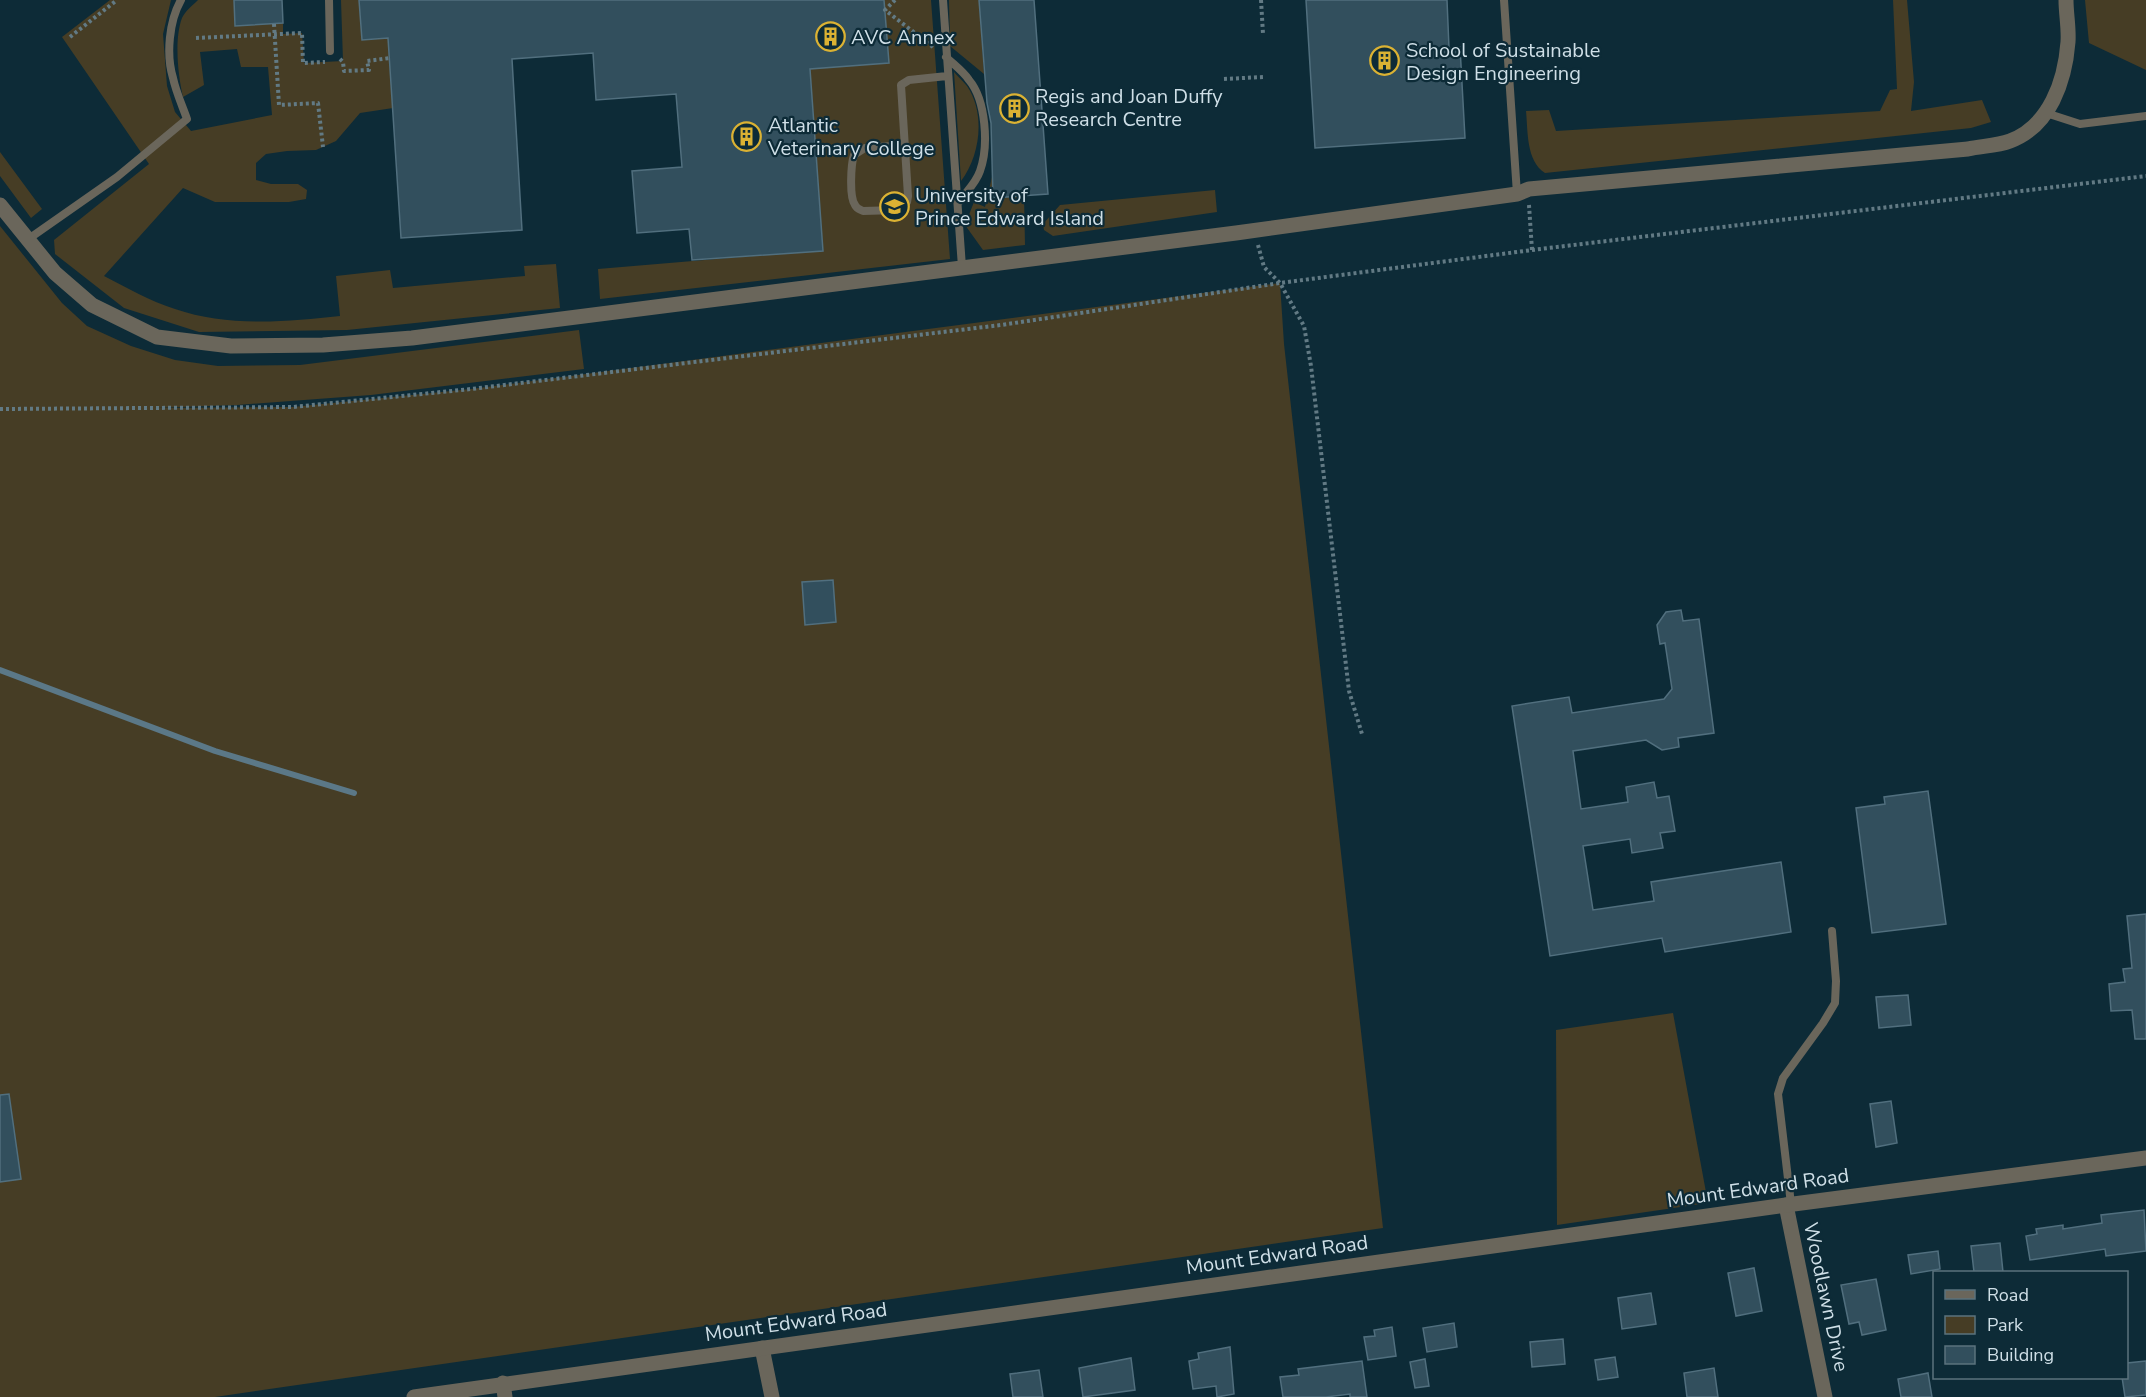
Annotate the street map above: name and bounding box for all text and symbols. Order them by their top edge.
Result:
building icon: AVC Annex [814,21,846,53]
place label: AVC Annex [851,24,955,51]
place label: School of Sustainable Design Engineering [1406,37,1600,87]
building icon: School of Sustainable Design Engineering [1369,45,1401,77]
place label: Regis and Joan Duffy Research Centre [1035,83,1223,133]
building icon: Regis and Joan Duffy Research Centre [998,92,1030,124]
place label: Atlantic Veterinary College [767,112,934,162]
building icon: Atlantic Veterinary College [731,121,763,153]
place label: University of Prince Edward Island [915,182,1104,232]
school or university icon: University of Prince Edward Island [878,190,910,222]
street label: Mount Edward Road [1665,1162,1851,1214]
street label: Woodlawn Drive [1797,1220,1855,1374]
street label: Mount Edward Road [1184,1229,1370,1281]
legend [1933,1271,2128,1379]
text: Road [1987,1283,2029,1307]
street label: Mount Edward Road [703,1296,889,1348]
text: Park [1987,1313,2024,1337]
text: Building [1987,1343,2054,1367]

